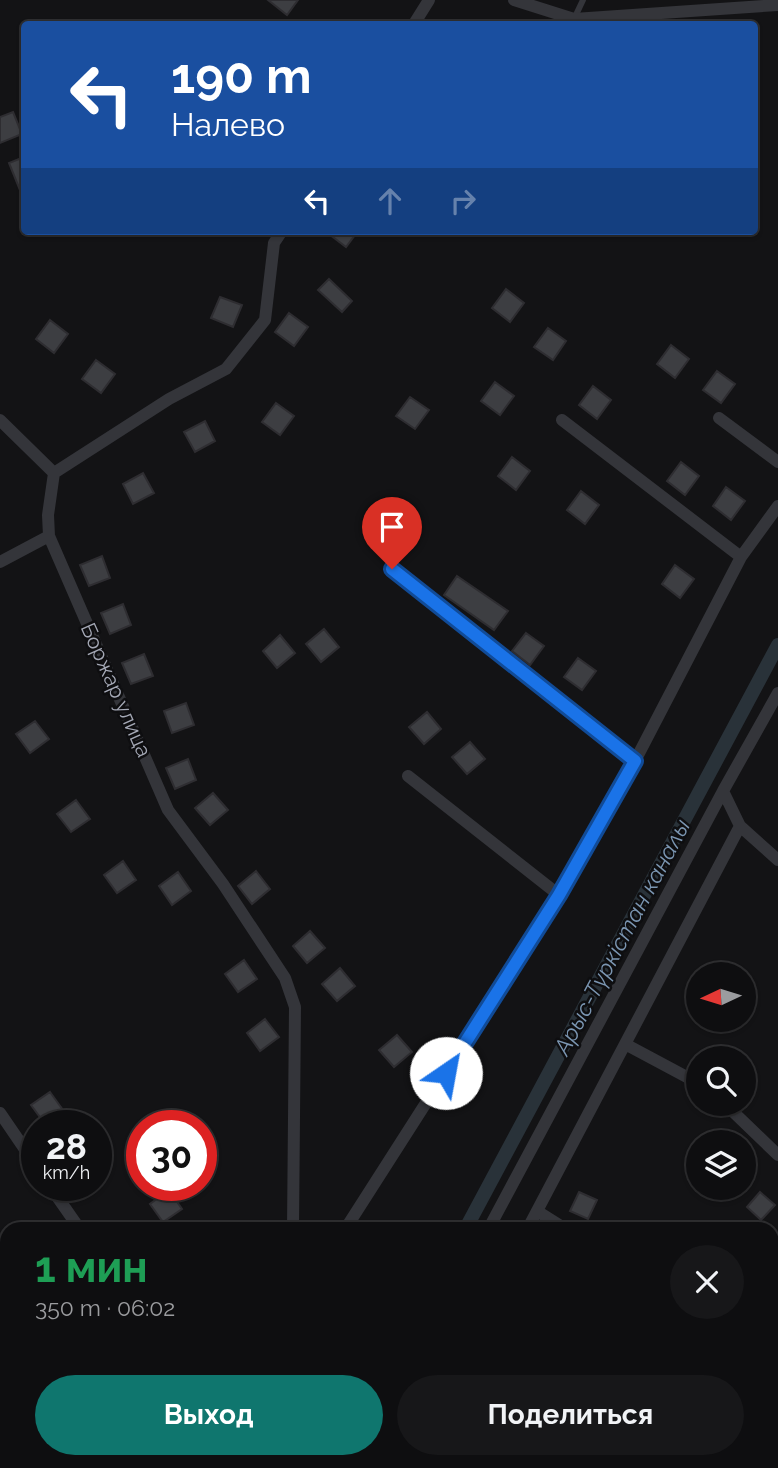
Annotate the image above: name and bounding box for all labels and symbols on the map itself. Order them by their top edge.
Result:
pin [362,497,422,569]
street label: Боржар улица [76,619,157,761]
water label: Арыс-Түркістан каналы [547,814,695,1061]
north arrow [686,962,756,1032]
position arrow [409,1036,483,1110]
speed limit sign: 30 [126,1110,217,1201]

